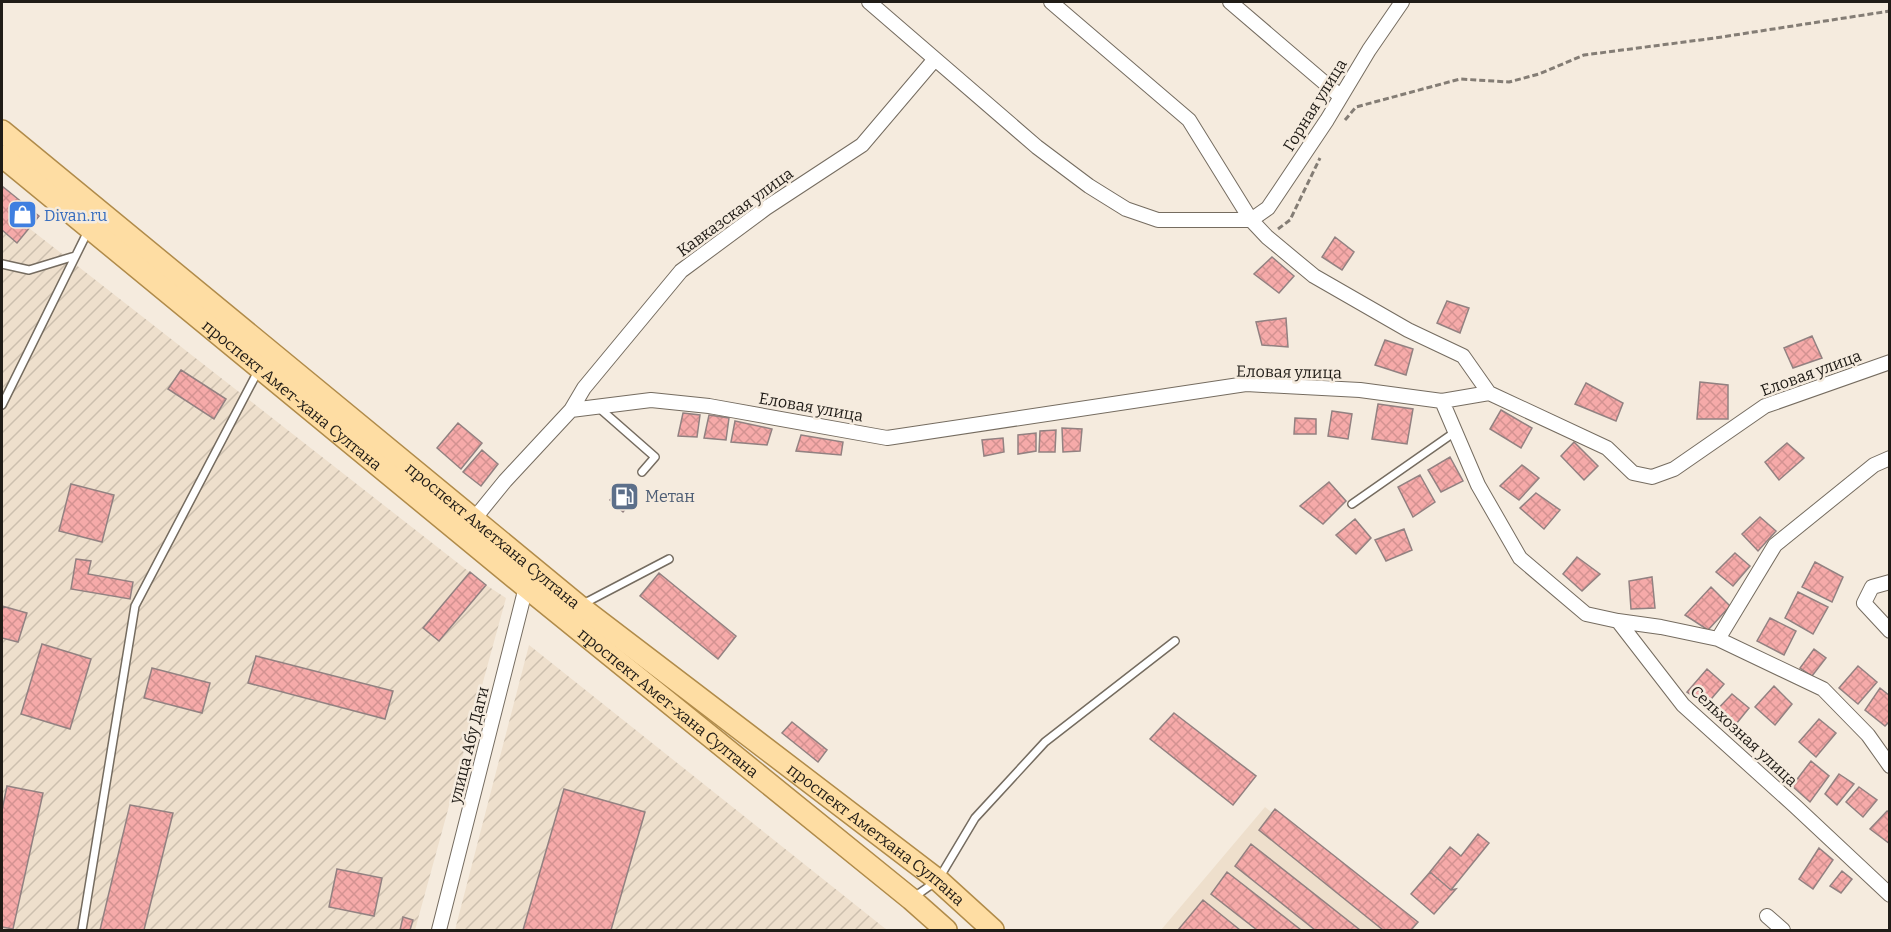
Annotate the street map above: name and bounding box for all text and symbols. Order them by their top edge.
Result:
street label: Горная улица [1279,55,1351,155]
street label: Кавказская улица [673,163,797,260]
shop icon: Divan.ru [7,199,39,231]
place label: Divan.ru [44,206,107,225]
street label: проспект Амет-хана Султана [199,316,386,474]
street label: Еловая улица [1758,346,1864,400]
street label: Еловая улица [1236,362,1342,382]
street label: Еловая улица [757,388,865,426]
street label: проспект Аметхана Султана [402,458,584,613]
fuel station icon: Метан [608,480,640,512]
place label: Метан [645,487,695,506]
street label: проспект Амет-хана Султана [575,624,763,781]
street label: Сельхозная улица [1687,682,1802,791]
street label: улица Абу Даги [445,685,493,806]
street label: проспект Аметхана Султана [784,759,969,909]

